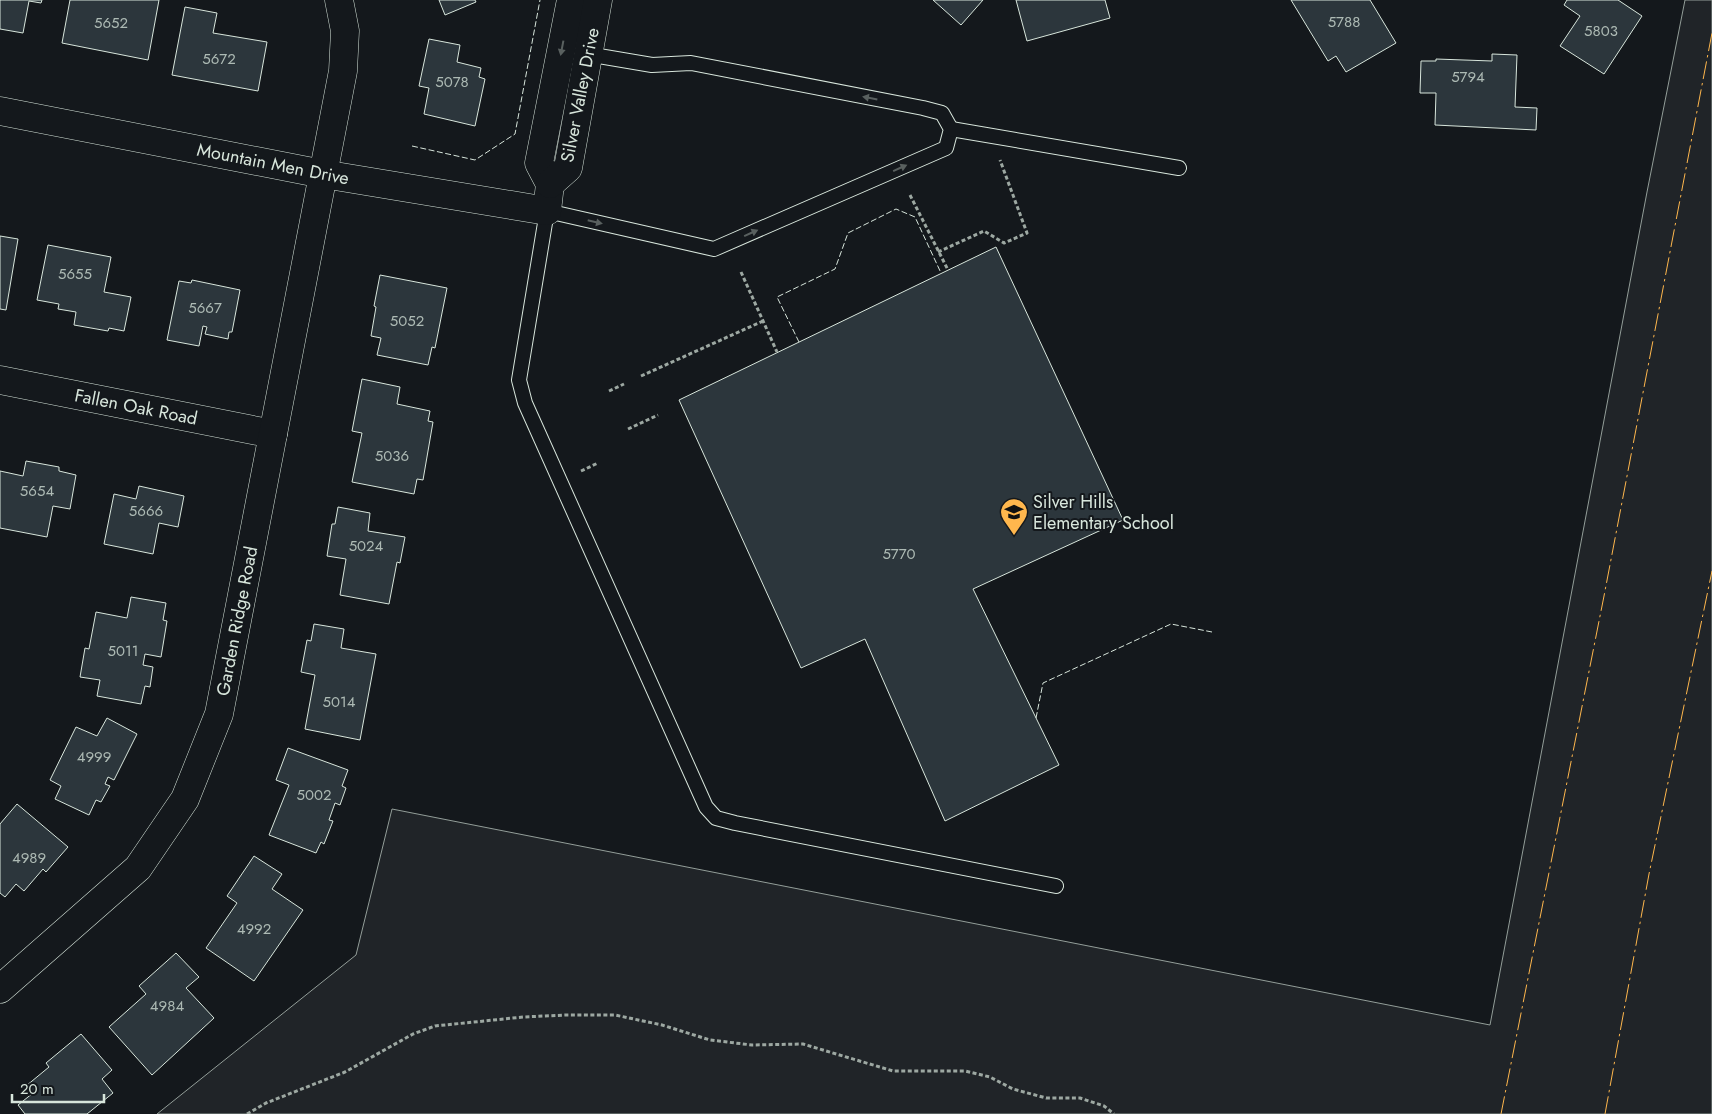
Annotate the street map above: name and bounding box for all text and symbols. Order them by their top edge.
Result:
house number: 5788 [1328,11,1360,33]
house number: 5652 [94,12,128,34]
house number: 5803 [1584,20,1618,42]
street label: Silver Valley Drive [554,26,606,164]
one-way arrow [557,40,565,56]
house number: 5672 [202,48,236,70]
house number: 5794 [1451,66,1485,88]
house number: 5078 [435,71,469,93]
one-way arrow [862,93,878,101]
street label: Mountain Men Drive [195,136,351,192]
one-way arrow [893,163,907,171]
one-way arrow [587,218,602,226]
one-way arrow [744,229,758,237]
house number: 5655 [58,263,92,285]
house number: 5667 [188,297,222,319]
house number: 5052 [390,310,424,332]
street label: Fallen Oak Road [72,382,200,432]
house number: 5036 [375,445,409,467]
house number: 5654 [20,480,54,502]
place label: Silver Hills Elementary School [1033,489,1174,536]
school or university icon: Silver Hills Elementary School [999,497,1029,536]
house number: 5666 [129,500,163,522]
house number: 5024 [349,535,384,557]
house number: 5770 [882,543,916,565]
street label: Garden Ridge Road [210,544,264,698]
house number: 5011 [108,640,138,662]
house number: 5014 [323,691,356,713]
house number: 4999 [77,746,111,768]
house number: 5002 [297,784,332,806]
house number: 4989 [12,847,46,869]
house number: 4992 [237,918,271,940]
house number: 4984 [150,995,184,1017]
scale bar [12,1072,105,1104]
text: 20 m [20,1078,54,1100]

